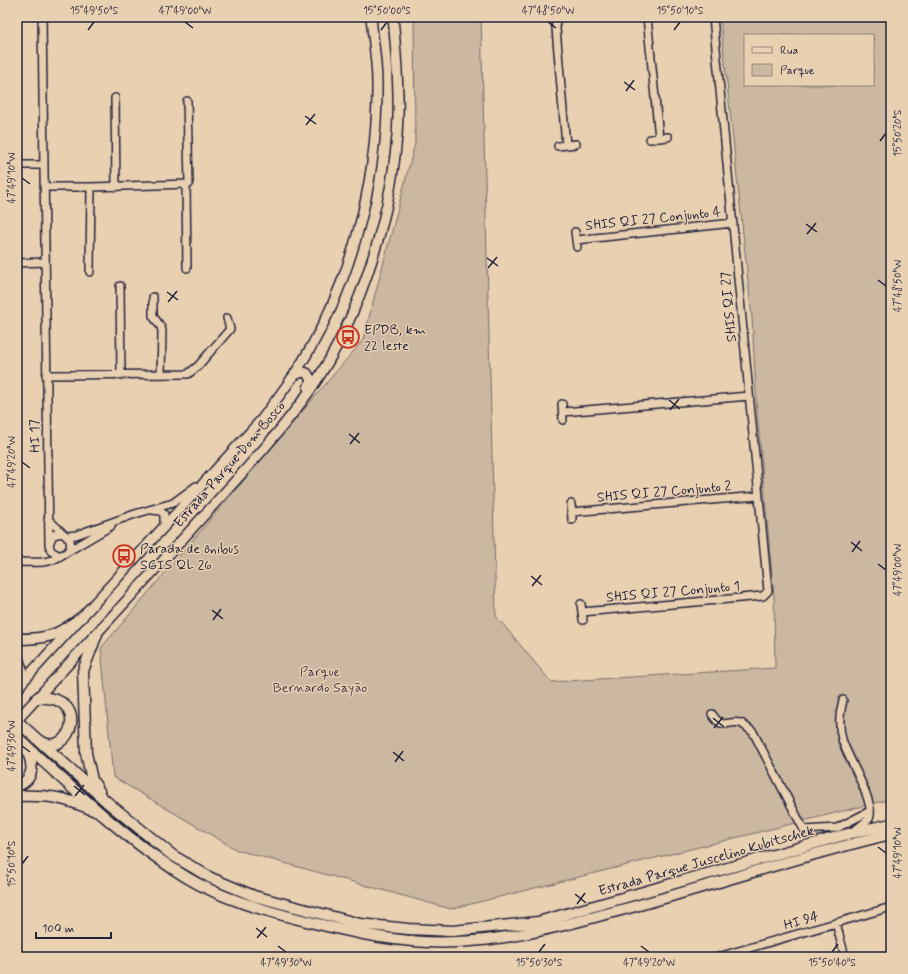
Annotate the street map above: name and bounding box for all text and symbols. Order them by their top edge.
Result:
text: 15°49'50"S [70,4,118,18]
text: 47°49'00"W [159,4,211,18]
text: 15°50'00"S [363,4,411,18]
text: 47°48'50"W [522,4,574,18]
text: 15°50'10"S [657,4,704,18]
legend [744,34,874,86]
text: Rua [780,43,798,59]
text: Parque [780,63,815,79]
text: 15°50'20"S [891,109,905,156]
text: 47°49'10"W [5,152,19,204]
street label: SHIS QI 27 Conjunto 4 [584,203,722,235]
text: 47°48'50"W [891,260,905,312]
street label: SHIS QI 27 [717,271,741,343]
place label: EPDB, km 22 leste [364,321,426,355]
bus stop icon: EPDB, km 22 leste [335,324,361,350]
street label: Estrada Parque Dom Bosco [170,398,290,532]
street label: HI 17 [26,419,44,453]
text: 47°49'20"W [5,436,19,488]
street label: SHIS QI 27 Conjunto 2 [596,477,732,507]
place label: Parada de ônibus SGIS QL 26 [140,540,239,574]
bus stop icon: Parada de ônibus SGIS QL 26 [111,543,137,569]
text: 47°49'00"W [891,544,905,596]
street label: SHIS QI 27 Conjunto 1 [605,577,741,607]
park label: Parque Bernardo Sayão [273,663,367,697]
text: 47°49'30"W [5,720,19,772]
street label: Estrada Parque Juscelino Kubitschek [596,822,816,900]
text: 47°49'10"W [891,827,905,879]
text: 15°50'10"S [5,840,19,887]
street label: HI 94 [782,907,821,935]
scale bar [36,914,111,940]
text: 100 m [42,921,74,937]
text: 47°49'30"W [260,956,312,970]
text: 15°50'30"S [516,956,563,970]
text: 47°49'20"W [623,956,675,970]
text: 15°50'40"S [808,956,856,970]

